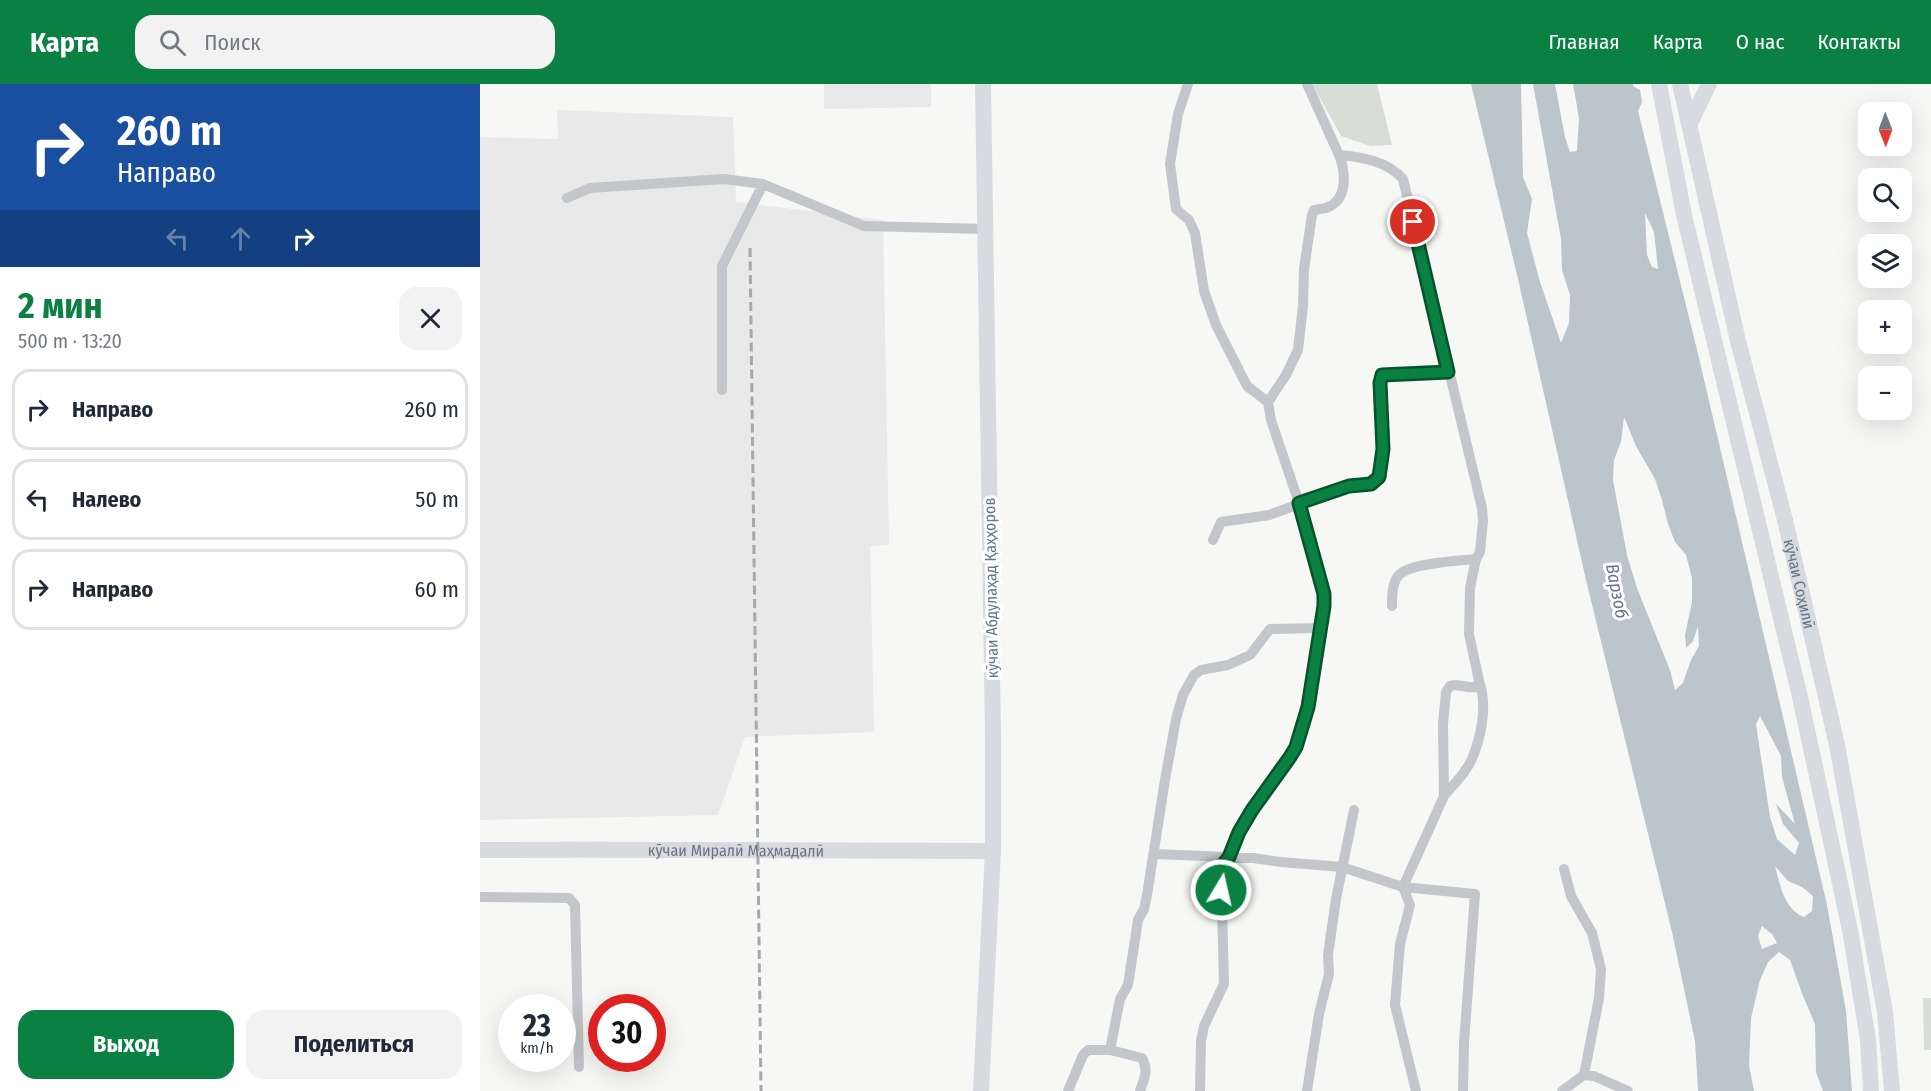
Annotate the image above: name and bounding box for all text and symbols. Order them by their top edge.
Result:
search box [135,15,555,69]
text: Карта [30,26,99,59]
icon: search [156,26,189,59]
text: Поиск [204,29,261,56]
text: Главная [1549,29,1620,55]
text: Карта [1653,29,1703,55]
text: О нас [1736,29,1784,55]
text: Контакты [1817,29,1901,55]
north arrow [1858,102,1912,156]
map controls [1858,102,1912,420]
text: 260 m [117,106,222,156]
icon: right [18,108,96,186]
text: Направо [117,157,216,189]
button: search [1858,168,1912,222]
pin [1387,196,1438,247]
icon: arrive [1396,205,1429,238]
icon: left [161,222,194,255]
icon: ahead [224,222,257,255]
icon: right [287,222,320,255]
button: layers [1858,234,1912,288]
text: 2 мин [18,284,103,328]
button: close [399,287,462,350]
button: + [1858,300,1912,354]
text: 500 m · 13:20 [18,329,122,353]
button: − [1858,366,1912,420]
icon: right [21,393,54,426]
text: Направо [72,396,153,423]
text: 260 m [405,396,459,423]
icon: left [21,483,54,516]
text: Налево [72,486,141,513]
text: 50 m [415,486,459,513]
street label: кӯчаи Абдулаҳад Қаҳҳоров [980,497,1002,679]
street label: кӯчаи Соҳилӣ [1780,537,1819,630]
water label: Варзоб [1601,562,1633,620]
icon: right [21,573,54,606]
text: Направо [72,576,153,603]
text: 60 m [415,576,459,603]
street label: кӯчаи Миралӣ Маҳмадалӣ [648,840,824,860]
position arrow [1189,858,1253,922]
speed limit sign: 30 [588,994,666,1072]
text: 23 [523,1008,551,1044]
button: Выход [18,1010,234,1079]
button: Поделиться [246,1010,462,1079]
text: km/h [520,1039,554,1057]

